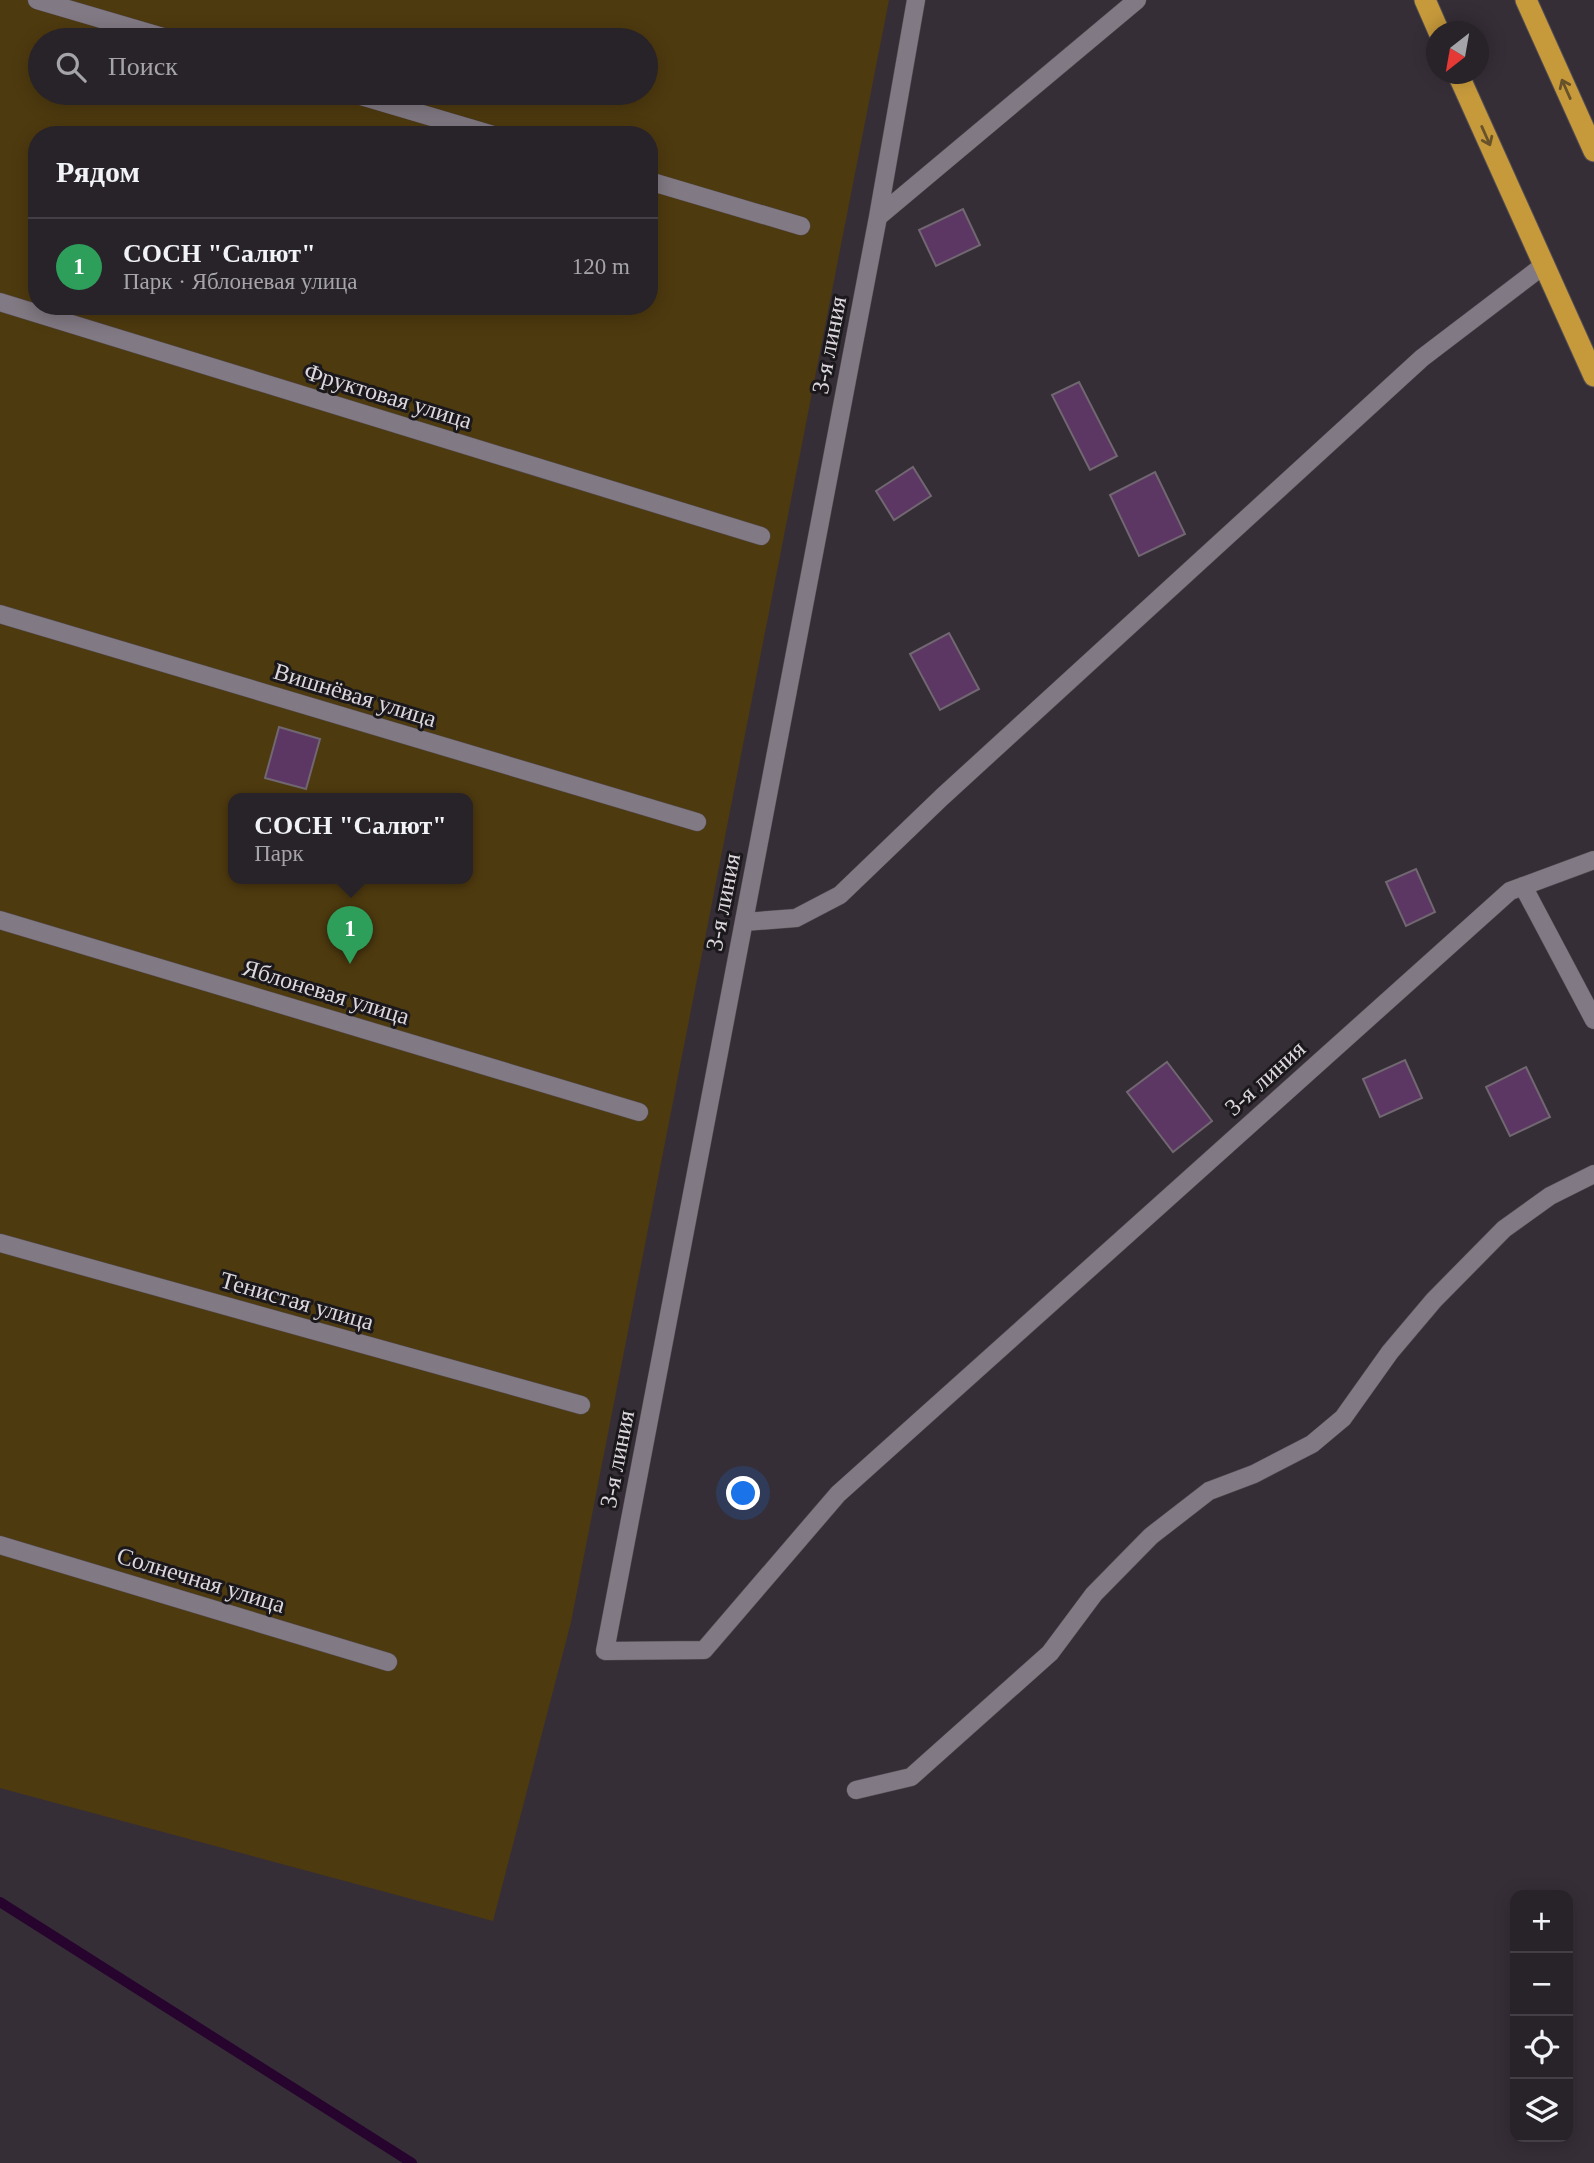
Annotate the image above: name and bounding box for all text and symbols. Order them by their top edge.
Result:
north arrow [1426,21,1489,84]
search box [28,28,658,105]
icon: search [52,48,90,86]
text: Поиск [108,52,178,81]
one-way arrow [1559,79,1572,100]
one-way arrow [1480,125,1493,146]
text: Рядом [56,155,140,188]
text: СОСН "Салют" [123,239,316,268]
text: 1 [73,254,85,279]
text: 120 m [572,254,630,279]
text: Парк · Яблоневая улица [123,269,358,294]
street label: 3-я линия [807,294,851,396]
street label: Фруктовая улица [301,358,475,434]
street label: Вишнёвая улица [270,658,440,732]
popup [228,793,473,884]
text: СОСН "Салют" [254,811,447,840]
text: Парк [254,841,304,866]
street label: 3-я линия [701,851,745,953]
pin: 1 [327,906,373,964]
street label: Яблоневая улица [239,954,413,1030]
street label: 3-я линия [1220,1035,1310,1121]
street label: Тенистая улица [217,1267,377,1335]
street label: 3-я линия [595,1408,639,1510]
your location [726,1476,760,1510]
street label: Солнечная улица [114,1542,289,1618]
map controls [1510,1890,1573,2142]
button: + [1510,1890,1573,1953]
button: − [1510,1953,1573,2016]
button: locate [1510,2016,1573,2079]
button: layers [1510,2079,1573,2142]

